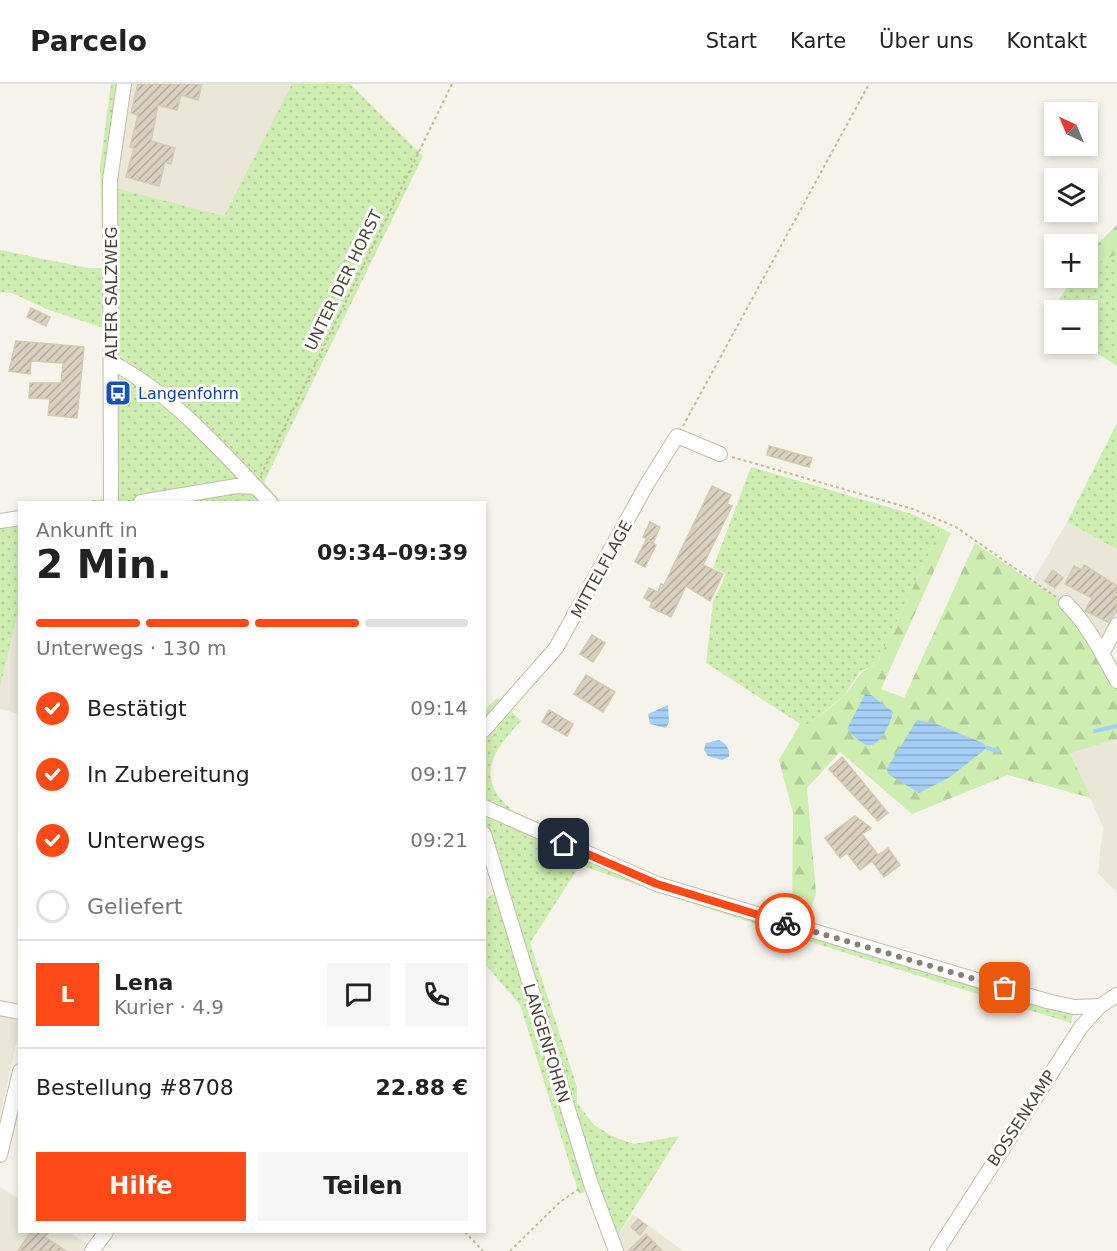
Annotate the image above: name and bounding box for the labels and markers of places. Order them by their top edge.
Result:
bus stop icon: Langenfohrn [103,378,133,408]
place label: Langenfohrn [138,384,239,403]
pin [538,818,589,869]
pin [979,962,1030,1013]

